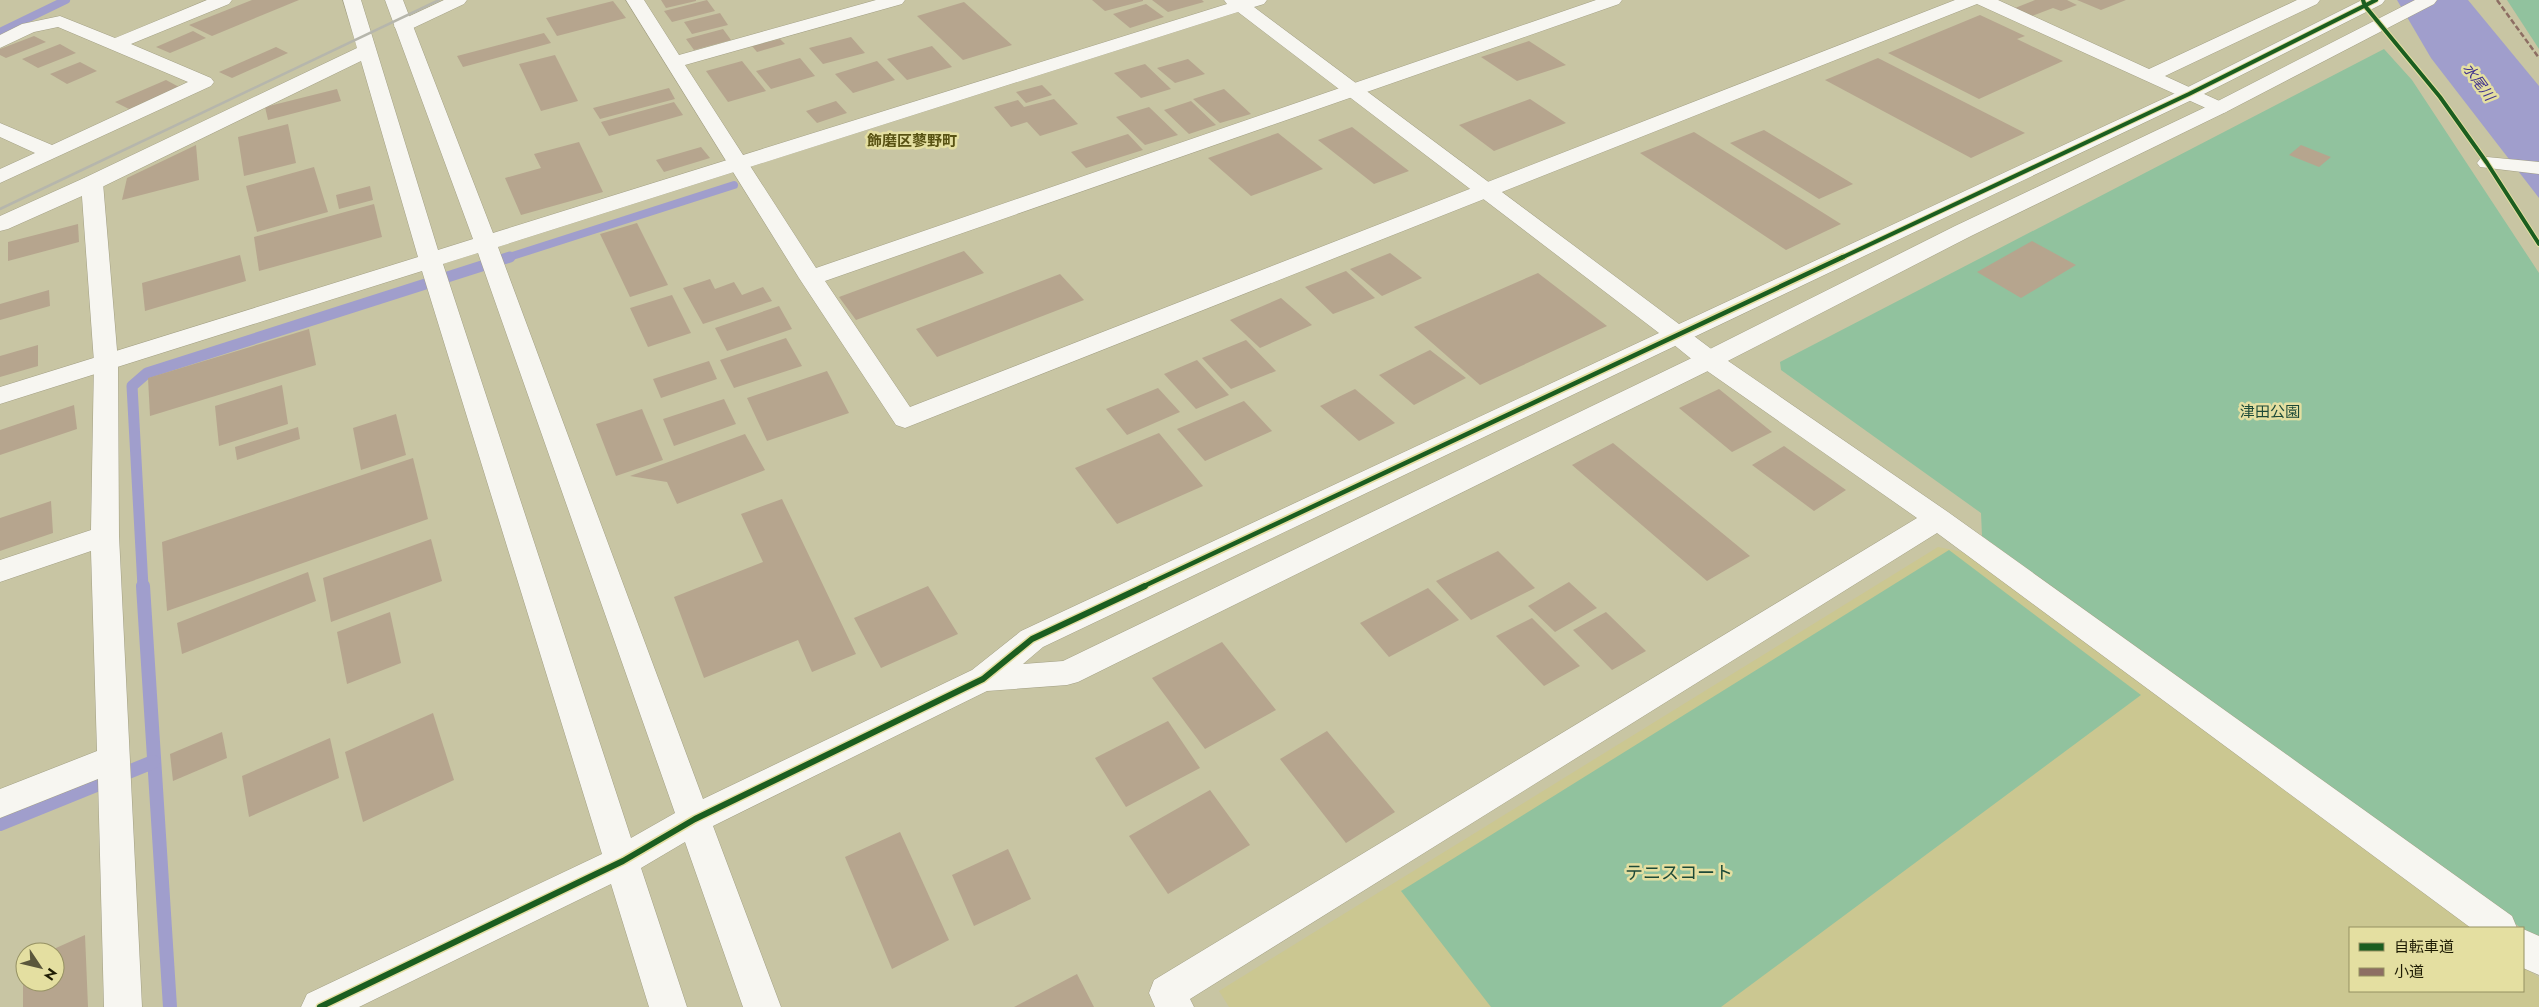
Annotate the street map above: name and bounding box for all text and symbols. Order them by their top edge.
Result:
water label: 水尾川 [2459,59,2501,106]
district label: 飾磨区蓼野町 [867,130,957,152]
park label: 津田公園 [2240,401,2300,423]
park label: テニスコート [1625,860,1733,886]
legend [2349,927,2524,992]
text: 自転車道 [2394,936,2454,958]
north arrow [15,942,65,992]
text: 小道 [2394,961,2424,983]
text: N [39,964,62,985]

